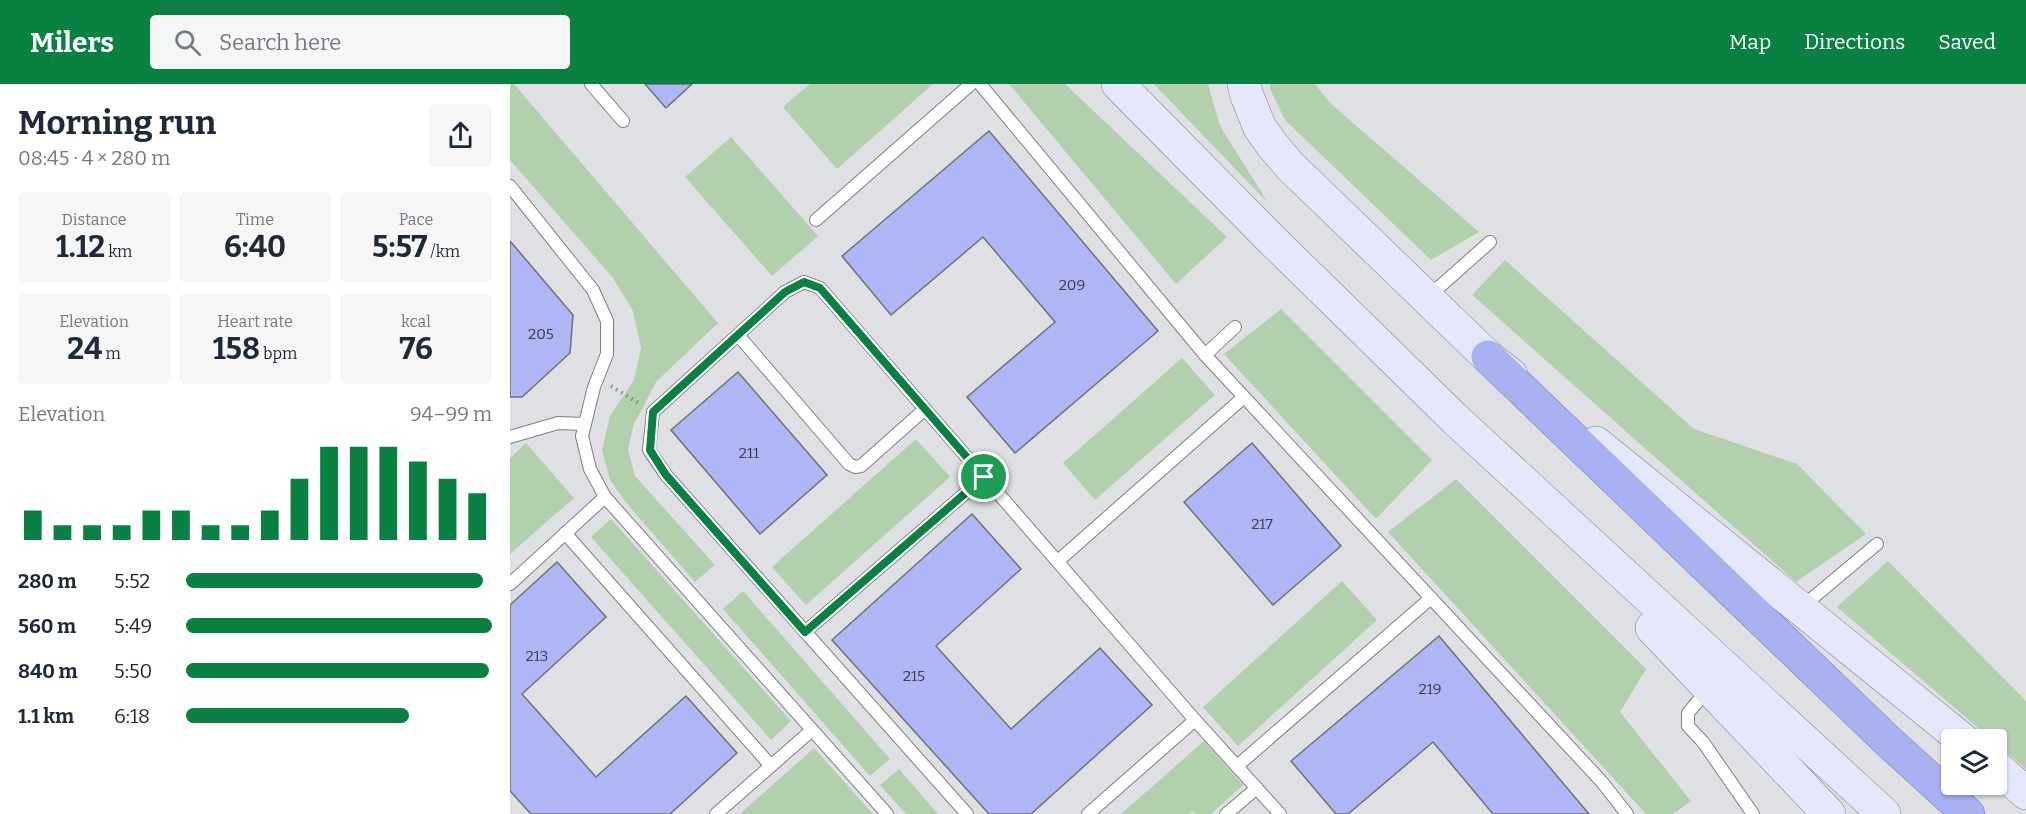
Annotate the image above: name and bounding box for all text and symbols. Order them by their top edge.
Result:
search box [150,15,570,69]
text: Milers [30,26,114,59]
icon: search [171,26,204,59]
text: Search here [219,29,341,56]
text: Map [1729,29,1771,55]
text: Directions [1804,29,1905,55]
text: Saved [1938,29,1996,55]
text: Morning run [18,103,216,143]
button: share [429,104,492,167]
text: 08:45 · 4 × 280 m [18,146,170,170]
text: Distance [62,210,126,229]
text: Time [236,210,274,229]
text: Pace [399,210,433,229]
text: 1.12 [56,229,105,265]
text: 6:40 [224,229,286,265]
text: 5:57 [372,229,427,265]
text: km [105,242,132,261]
text: /km [427,242,460,261]
house number: 209 [1059,276,1085,294]
text: Elevation [59,312,129,331]
text: Heart rate [217,312,293,331]
text: kcal [401,312,431,331]
house number: 205 [528,325,554,343]
text: 24 [67,331,102,367]
text: 158 [213,331,260,367]
text: 76 [399,331,433,367]
text: m [102,344,121,363]
text: bpm [260,344,297,363]
text: Elevation [18,402,105,426]
text: 94–99 m [410,402,492,426]
house number: 211 [739,444,759,462]
pin [958,451,1009,502]
icon: arrive [967,460,1000,493]
house number: 217 [1251,515,1273,533]
text: 280 m [18,569,77,593]
text: 5:52 [114,569,150,593]
text: 560 m [18,614,76,638]
text: 5:49 [114,614,152,638]
house number: 213 [526,647,548,665]
text: 840 m [18,659,78,683]
text: 5:50 [114,659,152,683]
house number: 215 [903,667,925,685]
house number: 219 [1418,680,1442,698]
text: 1.1 km [18,704,74,728]
text: 6:18 [114,704,150,728]
map controls [1941,729,2007,795]
button: layers [1941,729,2007,795]

